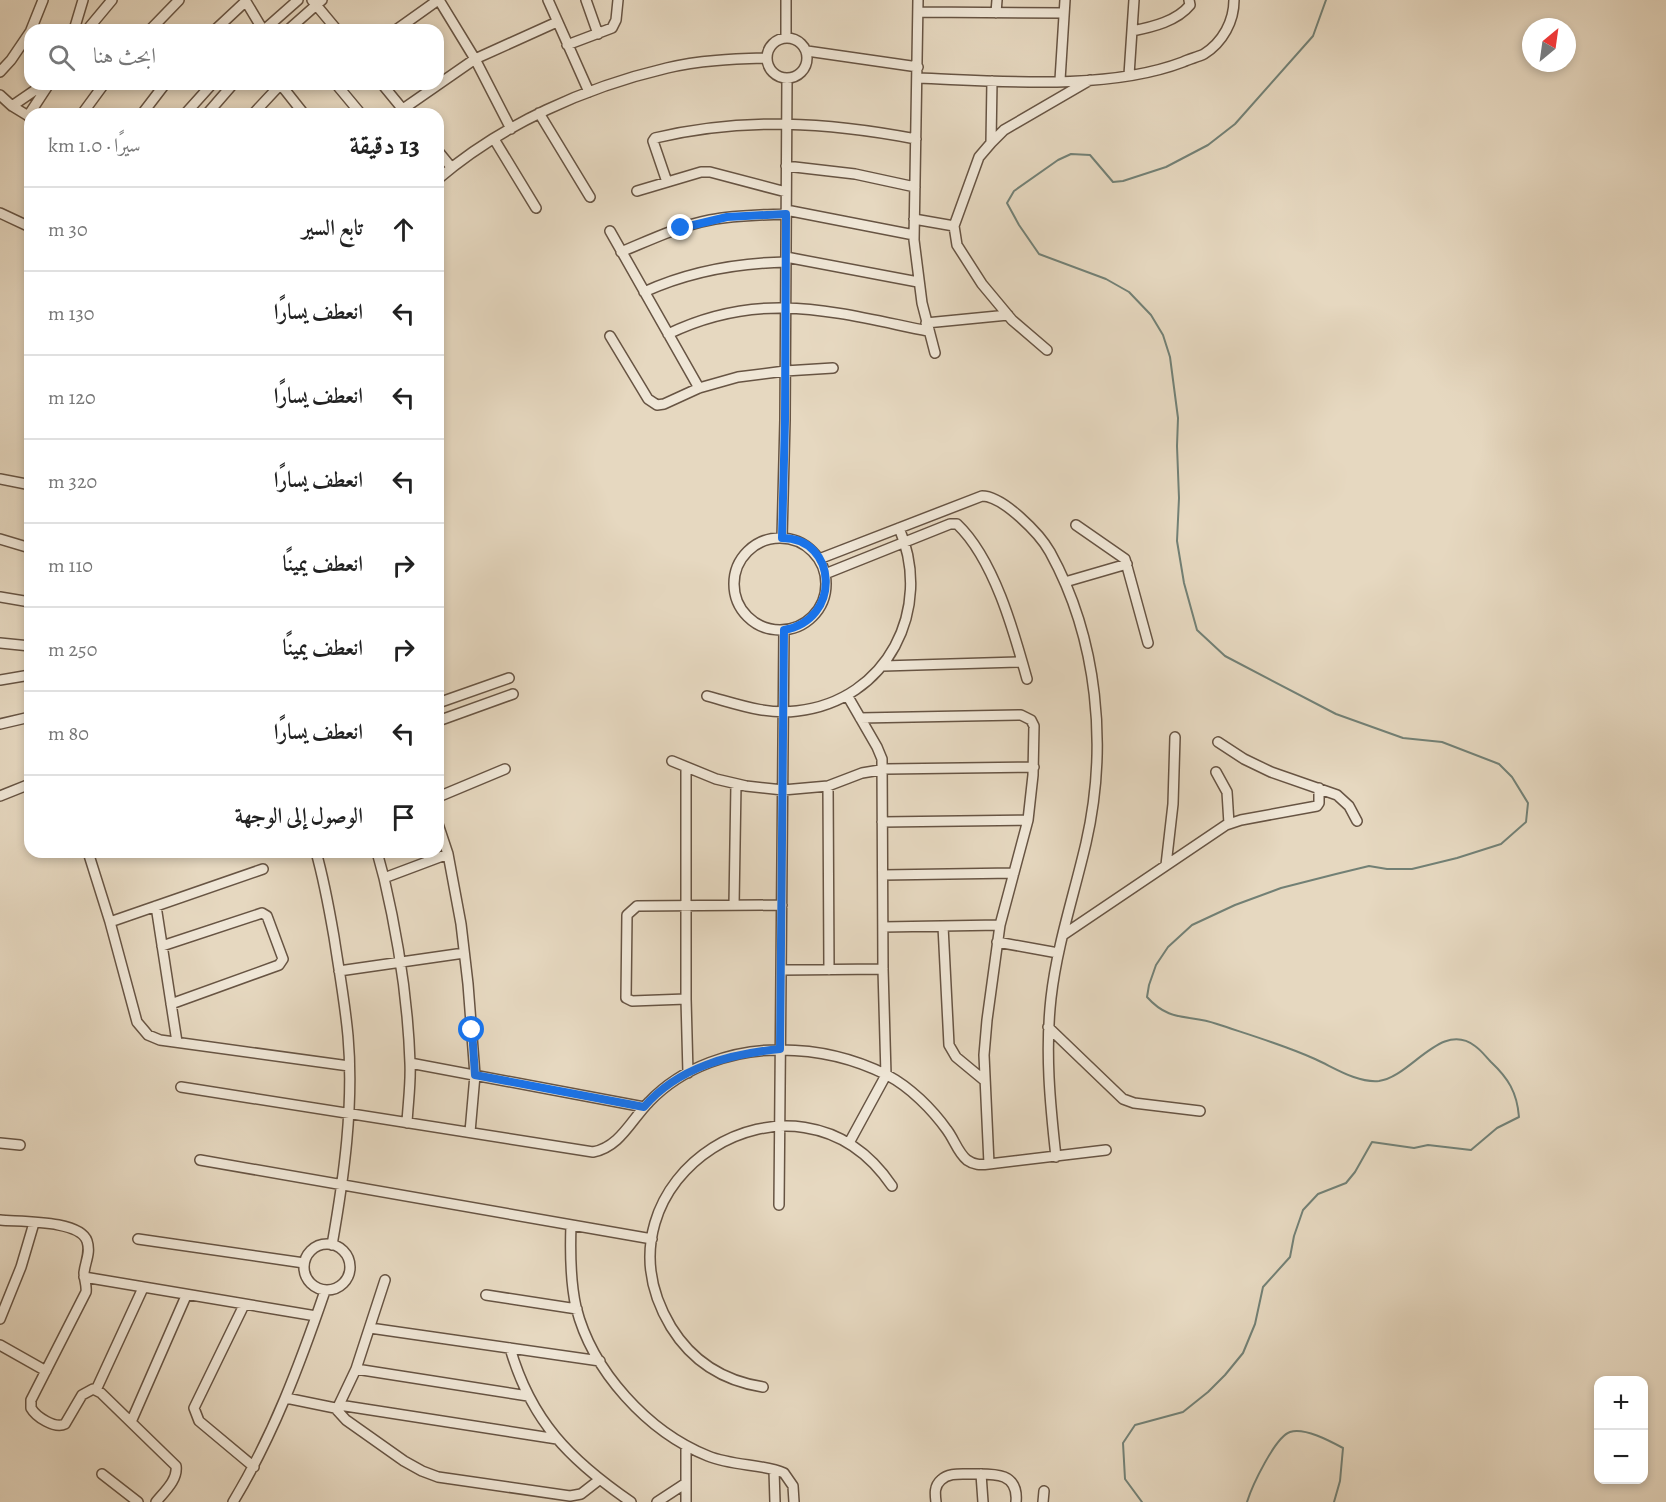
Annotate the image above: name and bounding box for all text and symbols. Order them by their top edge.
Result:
north arrow [1522,18,1576,72]
search box [24,24,444,90]
icon: search [45,41,78,74]
text: ابحث هنا [93,41,156,71]
text: 13 دقيقة [350,128,420,163]
text: سيرًا · 1.0 km [48,132,141,159]
text: تابع السير [302,213,363,243]
icon: ahead [387,213,420,246]
route end [667,214,693,240]
text: 30 m [48,216,88,243]
text: انعطف يسارًا [274,297,363,327]
icon: left [387,297,420,330]
text: 130 m [48,300,94,327]
text: انعطف يسارًا [274,381,363,411]
icon: left [387,381,420,414]
text: 120 m [48,384,96,411]
text: انعطف يسارًا [274,465,363,495]
icon: left [387,465,420,498]
text: 320 m [48,468,97,495]
text: انعطف يمينًا [283,549,363,579]
icon: right [387,549,420,582]
text: 110 m [48,552,93,579]
text: انعطف يمينًا [283,633,363,663]
icon: right [387,633,420,666]
text: 250 m [48,636,97,663]
text: انعطف يسارًا [274,717,363,747]
icon: left [387,717,420,750]
text: 80 m [48,720,89,747]
text: الوصول إلى الوجهة [235,801,363,831]
icon: arrive [387,801,420,834]
route start [458,1016,484,1042]
map controls [1594,1376,1648,1484]
button: + [1594,1376,1648,1430]
button: − [1594,1430,1648,1484]

